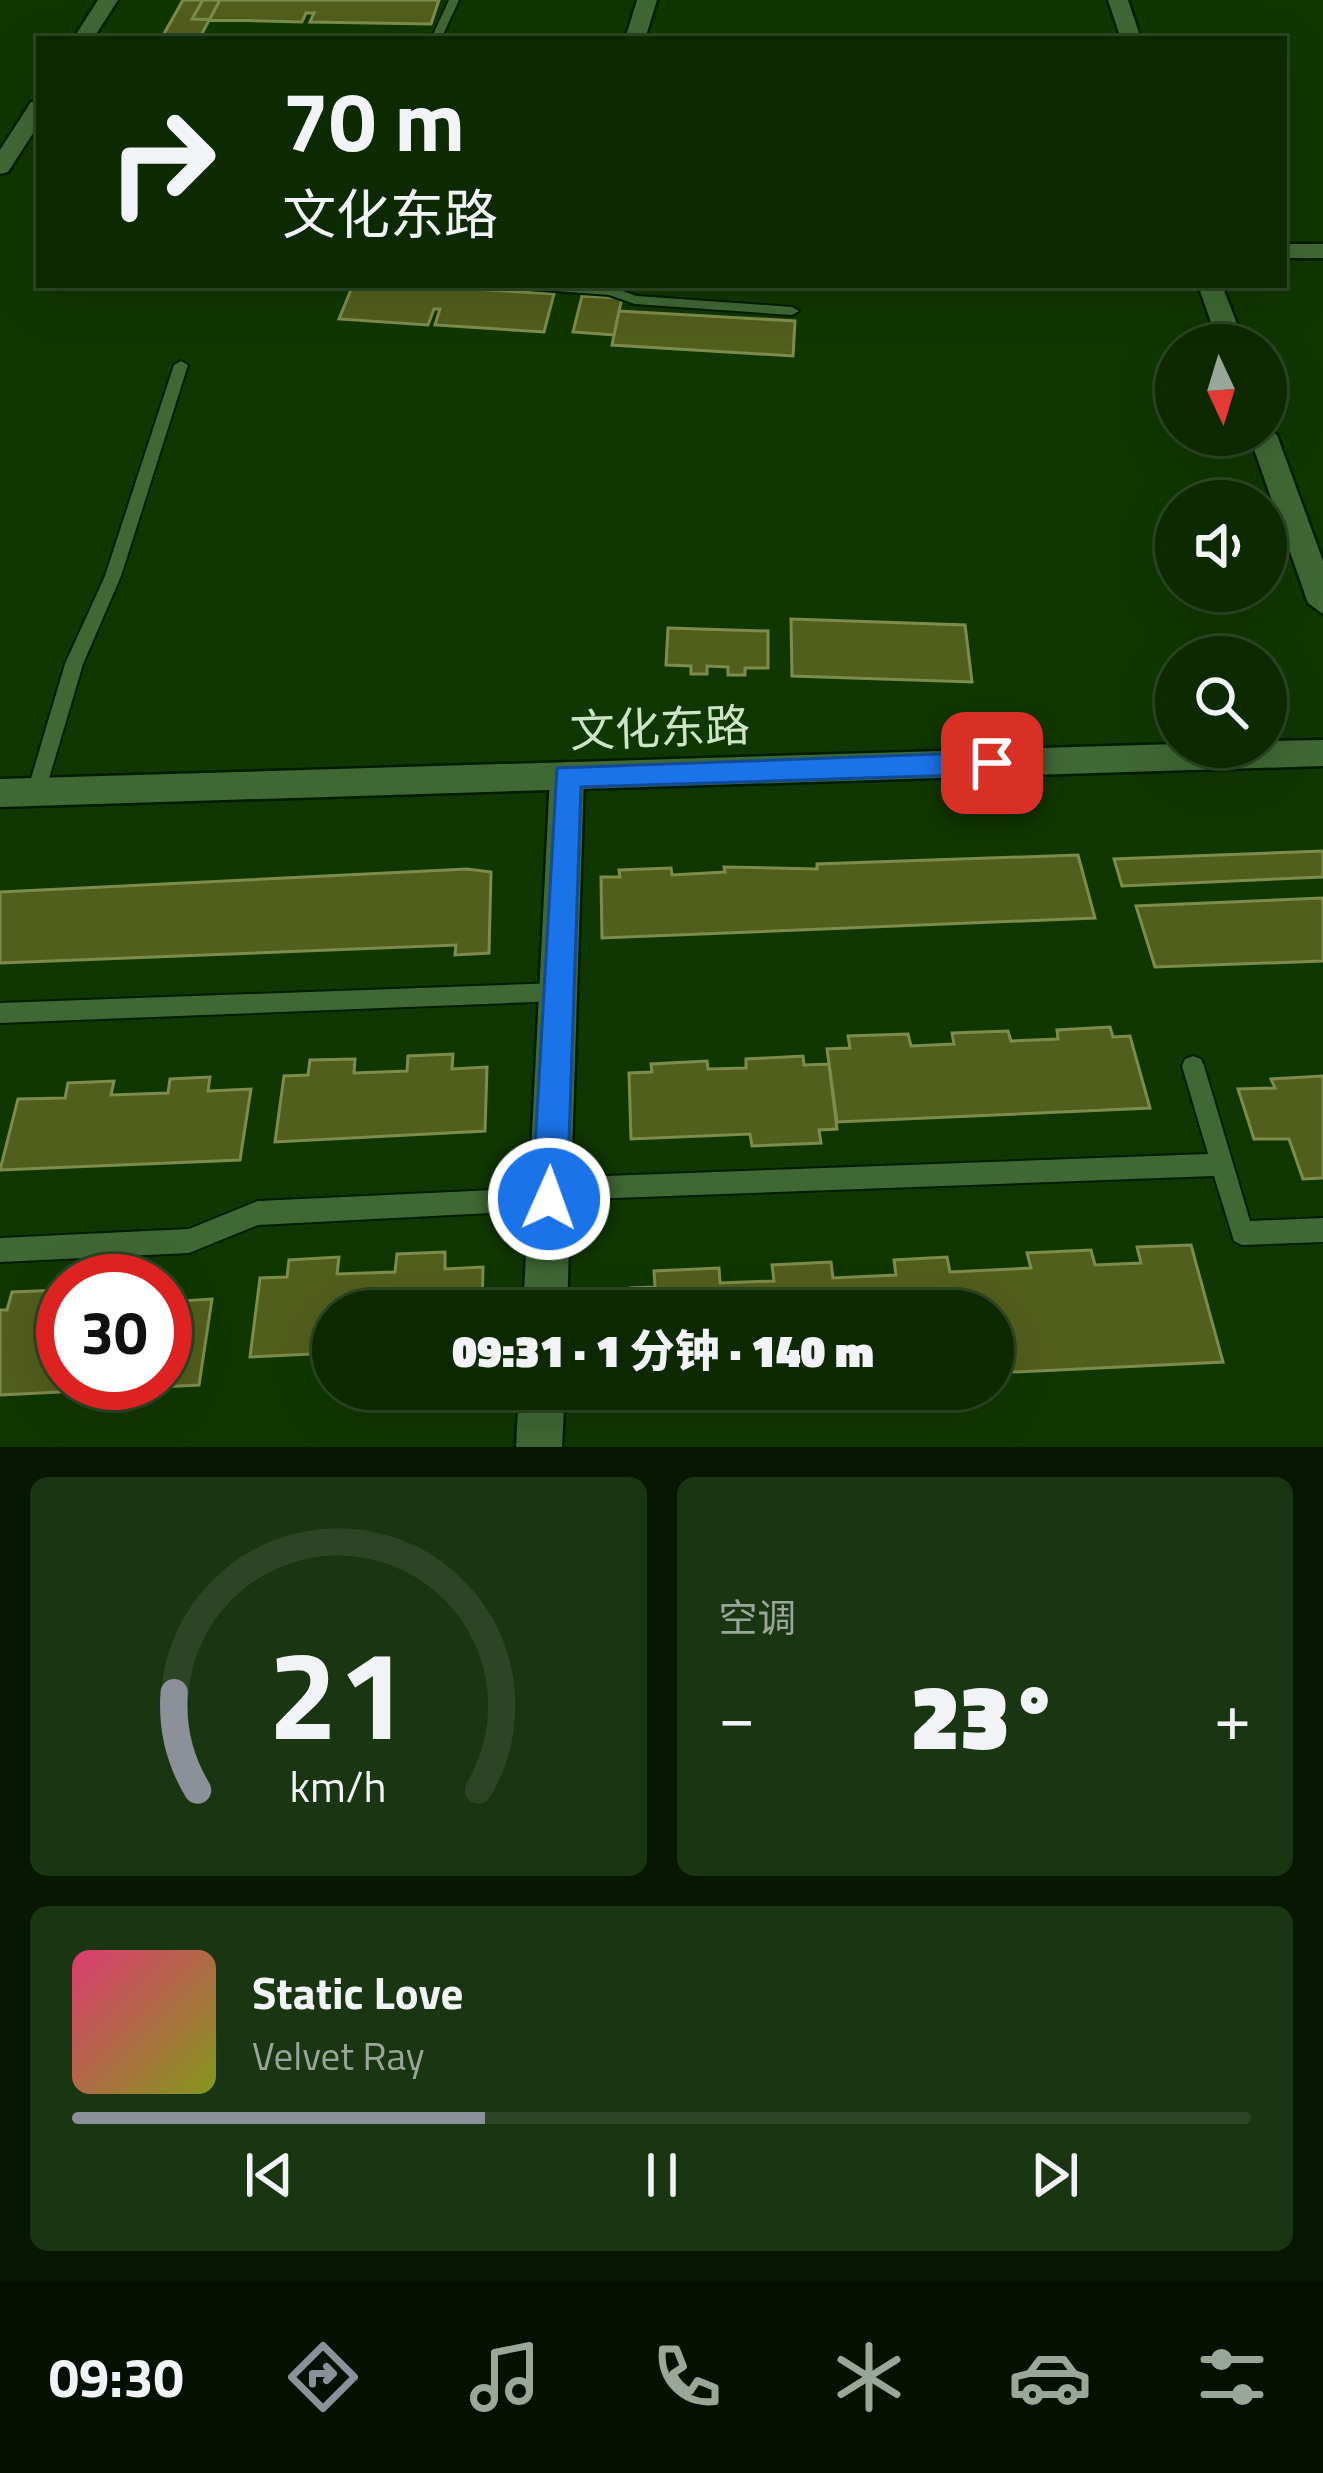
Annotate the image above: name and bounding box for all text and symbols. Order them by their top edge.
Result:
text: 70 m [282,56,465,184]
icon: right [84,84,240,240]
text: 文化东路 [282,173,498,255]
north arrow [1155,324,1287,456]
map controls [1155,324,1287,768]
button: sound [1155,480,1287,612]
button: search [1155,636,1287,768]
street label: 文化东路 [569,690,751,764]
pin [941,712,1043,814]
icon: arrive [959,730,1025,796]
position arrow [486,1136,612,1262]
speed limit sign: 30 [36,1254,192,1410]
text: 09:31 · 1 分钟 · 140 m [452,1316,874,1384]
text: 空调 [719,1588,797,1647]
text: 21 [268,1598,408,1787]
text: 23° [911,1647,1059,1784]
text: − [719,1665,755,1766]
text: + [1214,1665,1251,1766]
text: km/h [290,1752,387,1818]
text: Static Love [252,1958,464,2026]
text: Velvet Ray [252,2026,425,2085]
icon: previous [236,2142,302,2208]
icon: pause [629,2142,695,2208]
icon: next [1022,2142,1088,2208]
icon: directions [281,2335,365,2419]
icon: music [463,2335,547,2419]
icon: phone [645,2335,729,2419]
icon: climate [827,2335,911,2419]
icon: car [1008,2335,1092,2419]
icon: filters [1190,2335,1274,2419]
text: 09:30 [49,2336,184,2418]

